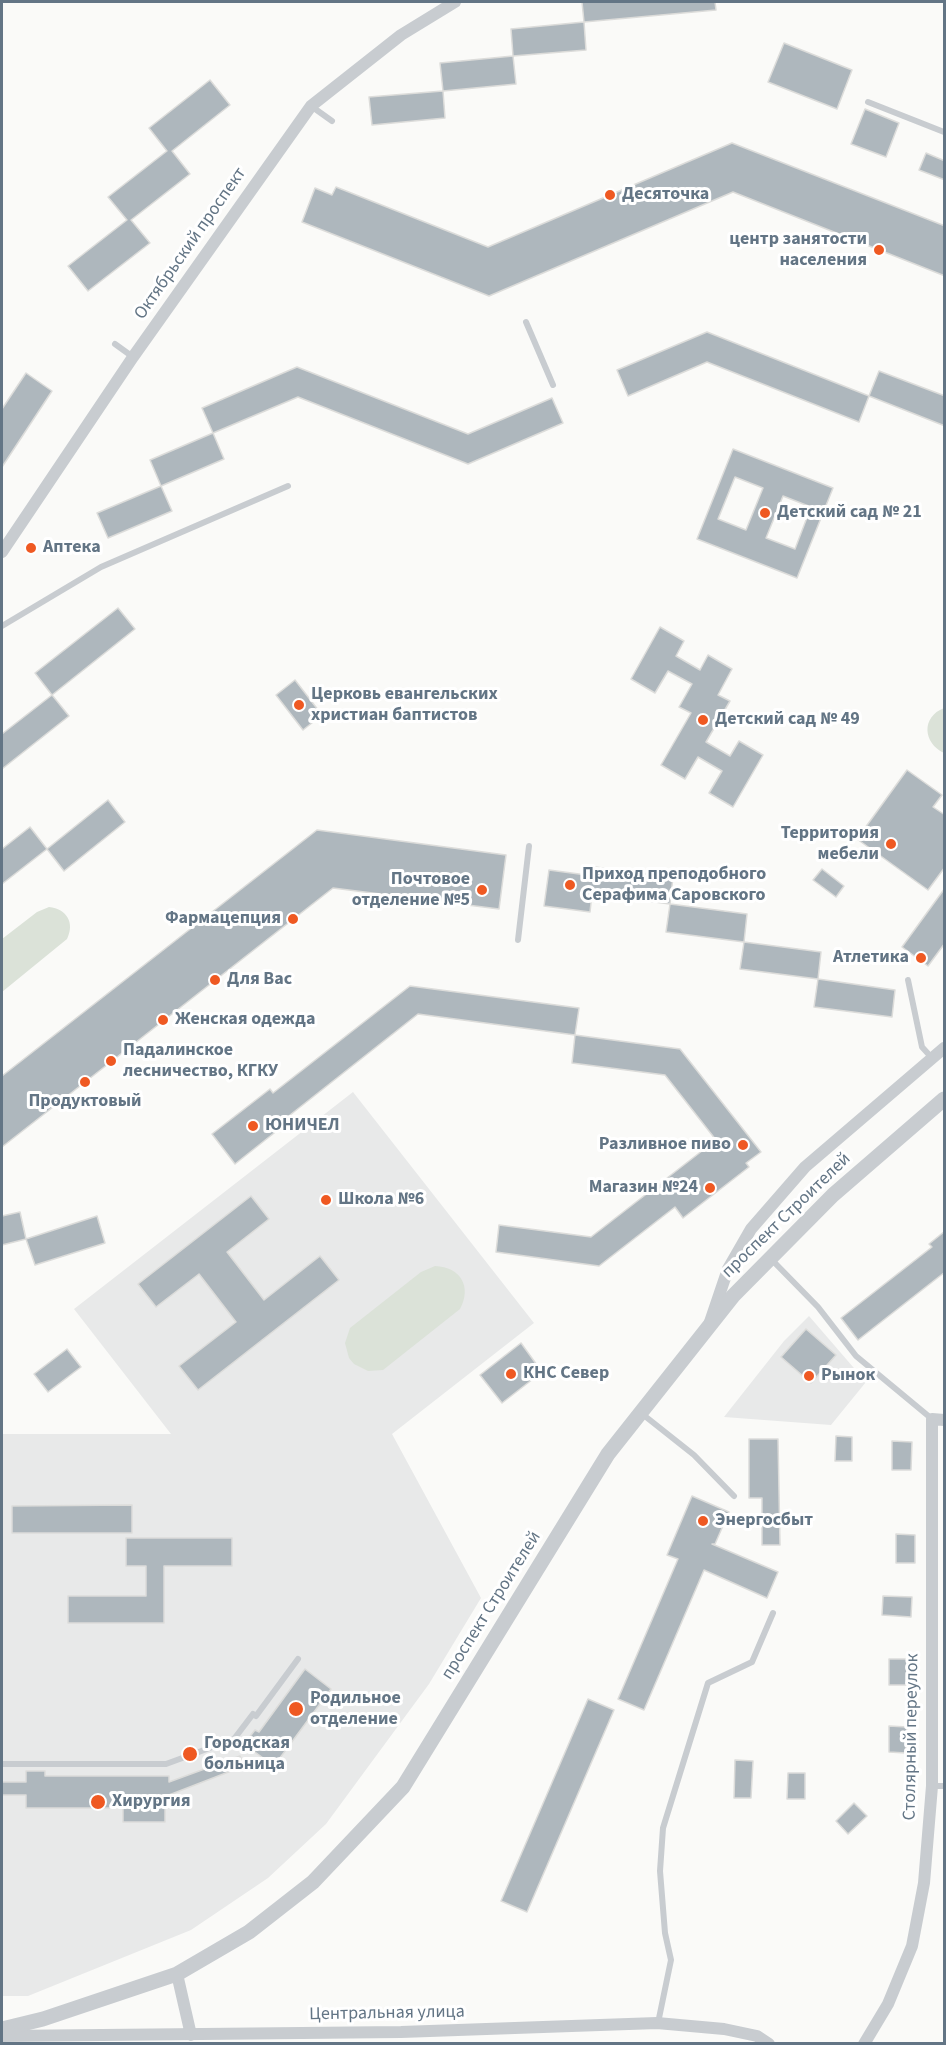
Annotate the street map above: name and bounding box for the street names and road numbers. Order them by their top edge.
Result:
street label: Октябрьский проспект [130,164,252,324]
street label: проспект Строителей [718,1149,856,1283]
street label: проспект Строителей [438,1528,546,1684]
street label: Столярный переулок [900,1653,924,1821]
street label: Центральная улица [309,2002,465,2026]

